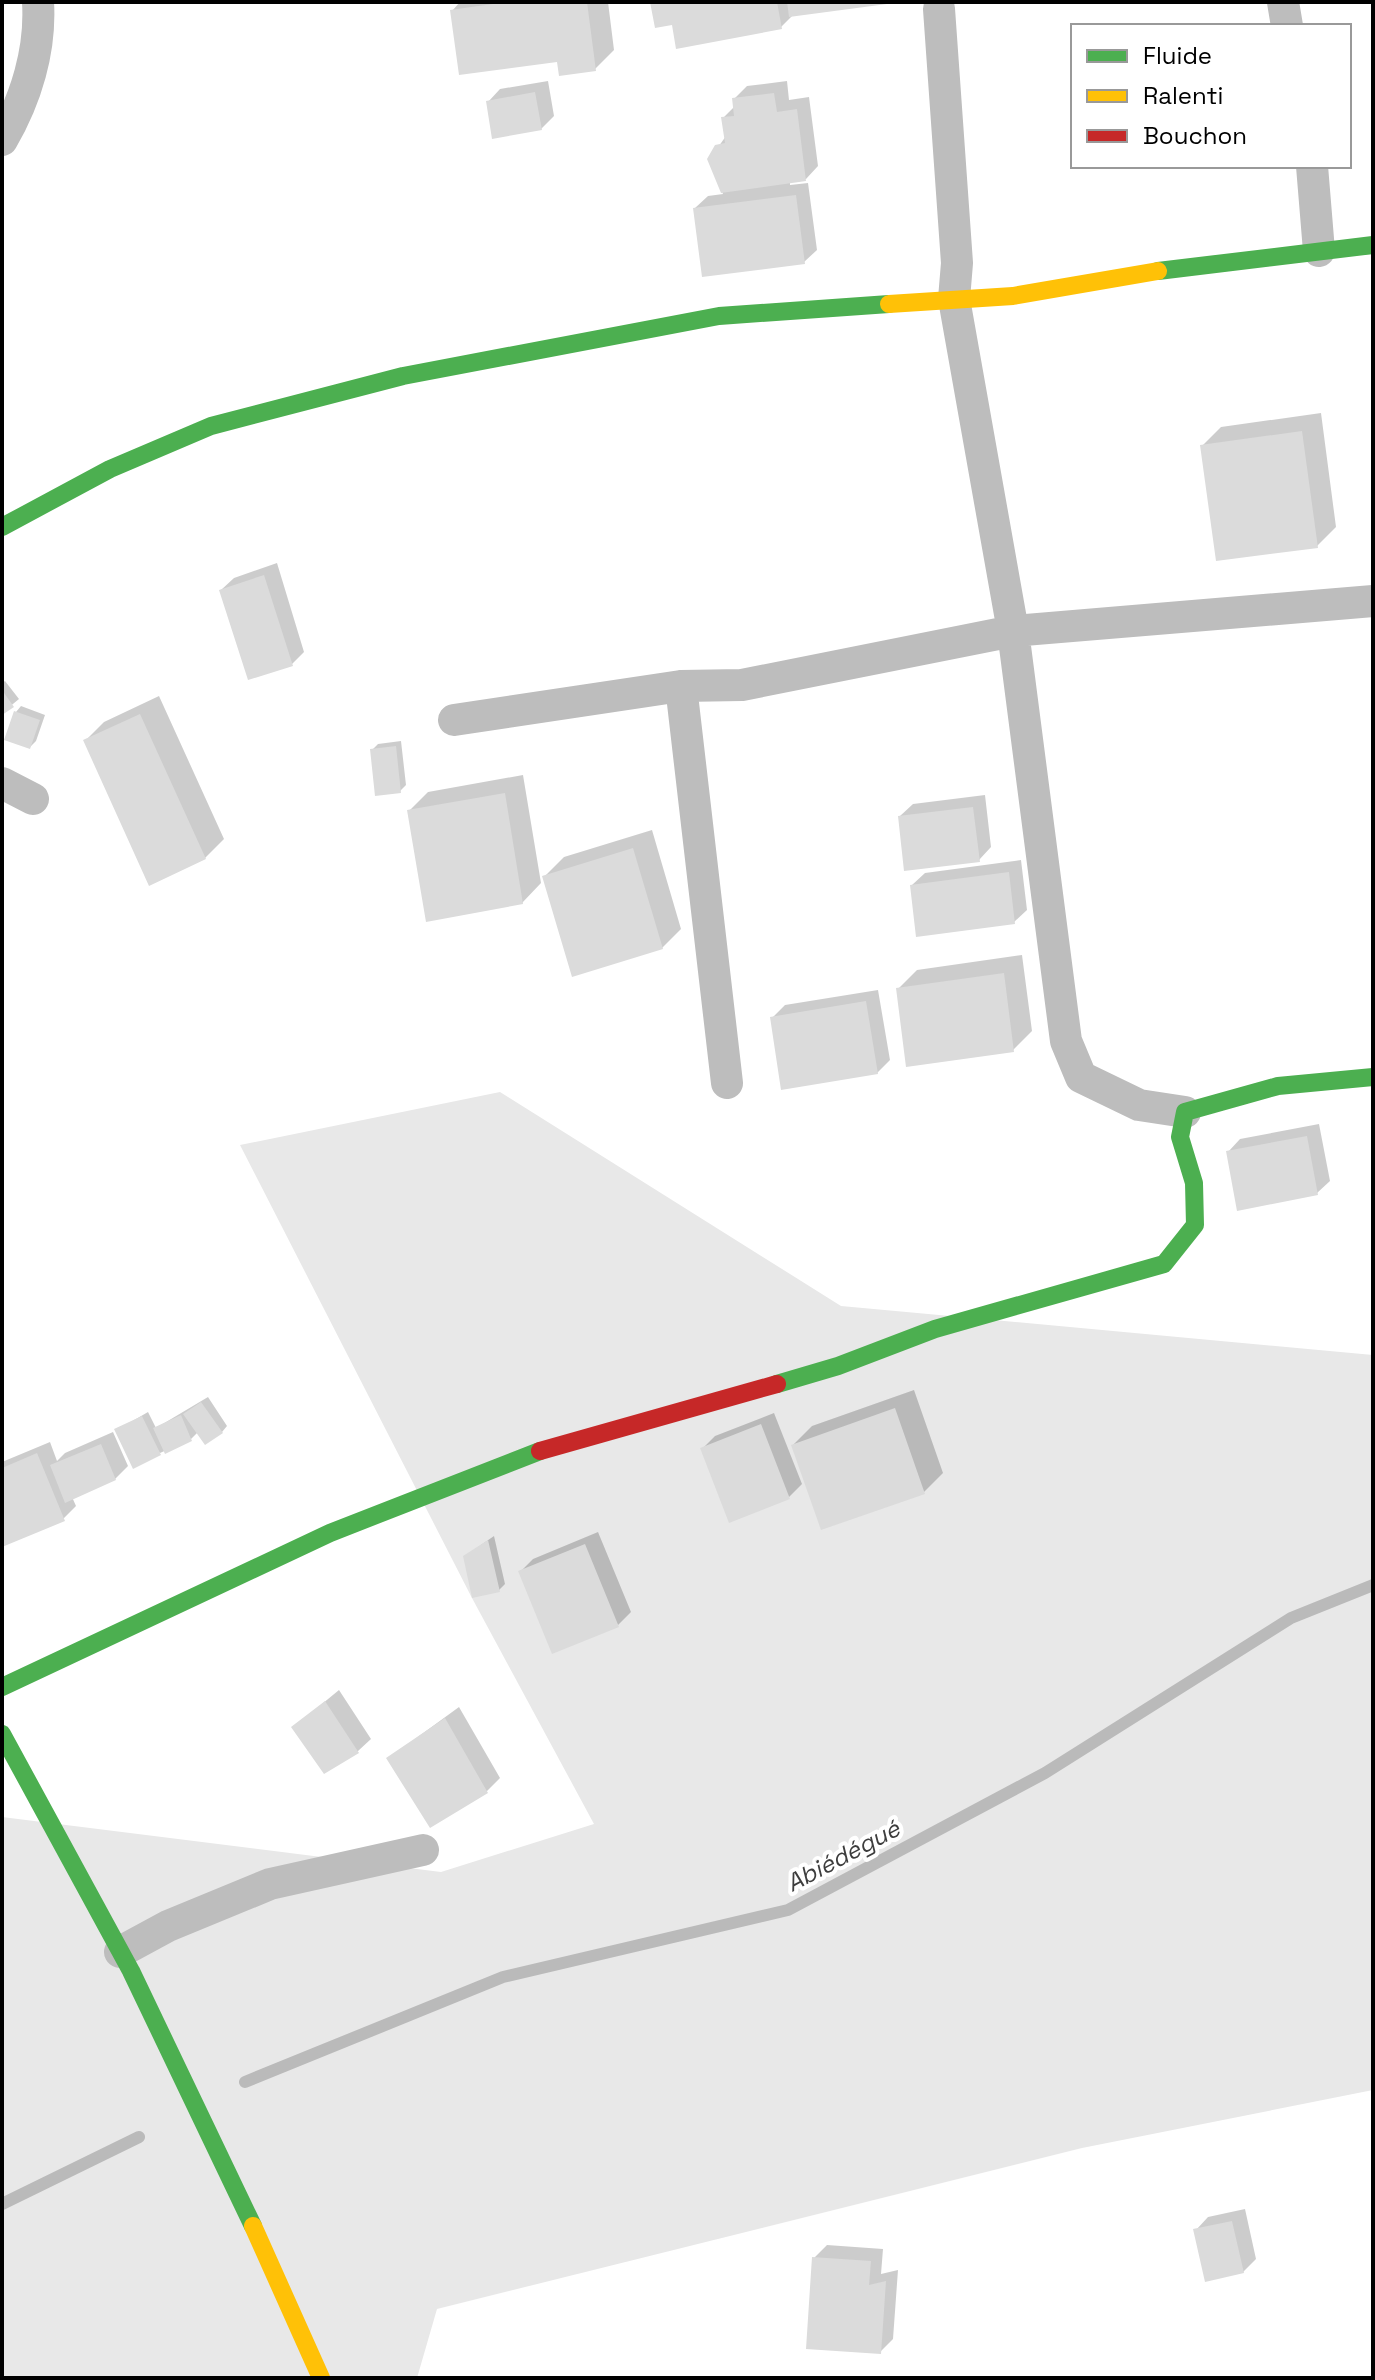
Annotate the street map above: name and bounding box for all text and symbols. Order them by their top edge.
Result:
legend [1071,24,1351,168]
text: Fluide [1143,40,1212,71]
text: Ralenti [1143,80,1223,111]
text: Bouchon [1143,120,1247,151]
water label: Abiédégué [780,1812,906,1899]

